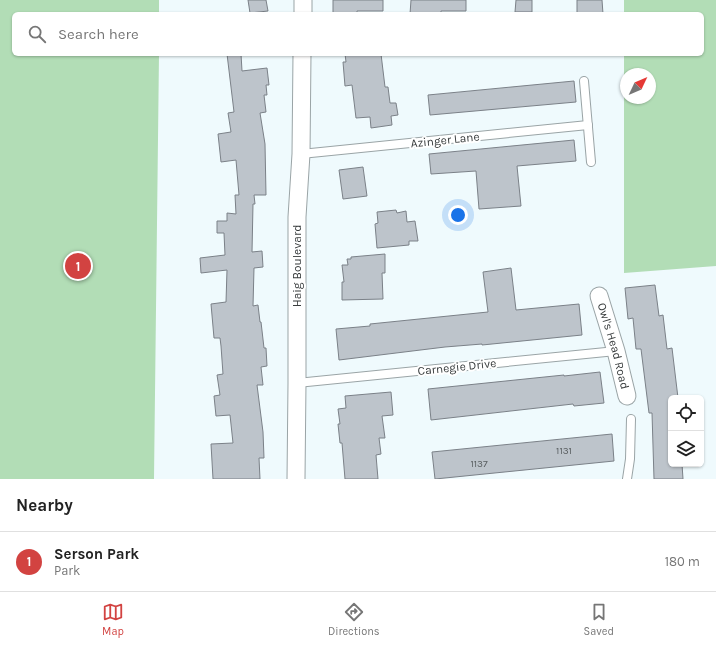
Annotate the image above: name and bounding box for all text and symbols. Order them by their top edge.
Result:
search box [12,12,704,56]
icon: search [26,23,48,45]
text: Search here [58,25,139,43]
north arrow [620,68,656,104]
street label: Azinger Lane [410,129,480,151]
your location [448,205,468,225]
street label: Haig Boulevard [290,225,304,307]
pin: 1 [65,251,91,281]
street label: Owl's Head Road [595,301,632,391]
street label: Carnegie Drive [417,356,497,378]
map controls [668,395,704,467]
button: locate [668,395,704,431]
button: layers [668,431,704,467]
house number: 1131 [556,445,572,457]
house number: 1137 [470,458,488,470]
text: Nearby [16,495,73,515]
text: Serson Park [54,545,139,563]
text: 1 [27,554,31,569]
text: 180 m [665,554,700,569]
text: Park [54,563,80,578]
tab: Map [102,601,124,638]
tab: Directions [328,601,380,638]
tab: Saved [584,601,614,638]

